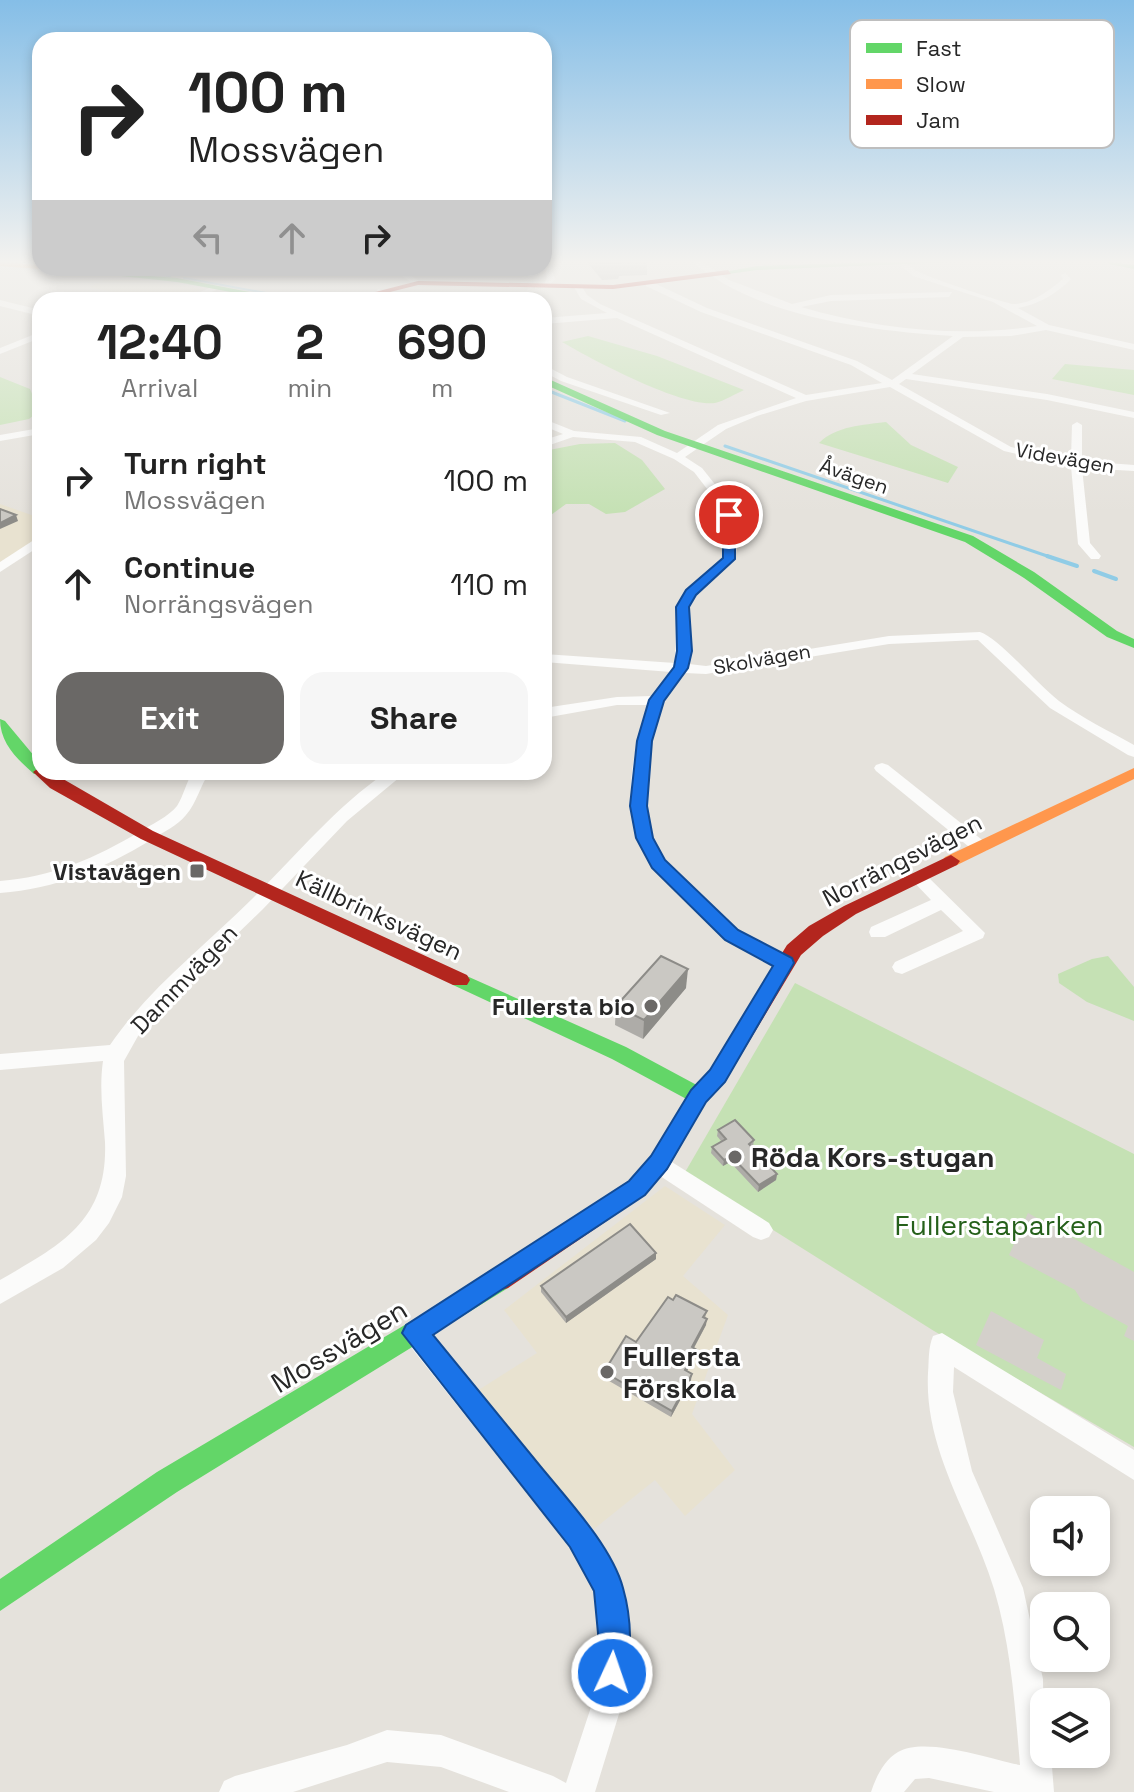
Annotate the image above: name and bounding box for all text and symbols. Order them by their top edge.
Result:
legend [850,20,1114,148]
text: Fast [916,34,962,62]
text: 100 m [188,57,348,128]
icon: right [56,64,160,168]
text: Slow [916,70,966,98]
text: Jam [916,106,960,134]
text: Mossvägen [188,127,384,173]
icon: left [186,216,230,260]
icon: ahead [270,216,314,260]
icon: right [354,216,398,260]
text: 12:40 [97,312,223,373]
text: 2 [296,312,324,373]
text: 690 [397,312,487,373]
text: Arrival [121,371,198,405]
text: min [288,371,332,405]
text: m [431,371,453,405]
street label: Videvägen [1013,436,1117,480]
text: Turn right [124,444,267,483]
street label: Åvägen [816,452,892,500]
icon: right [56,458,100,502]
text: 100 m [443,461,528,500]
pin [695,481,763,549]
text: Mossvägen [124,483,266,517]
icon: arrive [707,493,751,537]
text: Continue [124,548,255,587]
icon: ahead [56,562,100,606]
text: 110 m [450,565,528,604]
text: Norrängsvägen [124,587,314,621]
street label: Skolvägen [711,638,813,680]
button: Exit [56,672,284,764]
button: Share [300,672,528,764]
street label: Norrängsvägen [817,806,987,914]
place label: Vistavägen [53,856,181,887]
marker: Vistavägen [188,862,206,880]
street label: Källbrinksvägen [291,863,467,967]
street label: Dammvägen [124,918,244,1040]
place label: Fullersta bio [492,991,635,1022]
marker: Fullersta bio [642,997,660,1015]
place label: Röda Kors-stugan [751,1139,995,1175]
marker: Röda Kors-stugan [726,1148,744,1166]
park label: Fullerstaparken [895,1207,1103,1243]
street label: Mossvägen [264,1291,414,1401]
place label: Fullersta Förskola [623,1338,740,1406]
marker: Fullersta Förskola [598,1363,616,1381]
map controls [1030,1496,1110,1768]
button: sound [1030,1496,1110,1576]
button: search [1030,1592,1110,1672]
position arrow [570,1631,654,1715]
button: layers [1030,1688,1110,1768]

